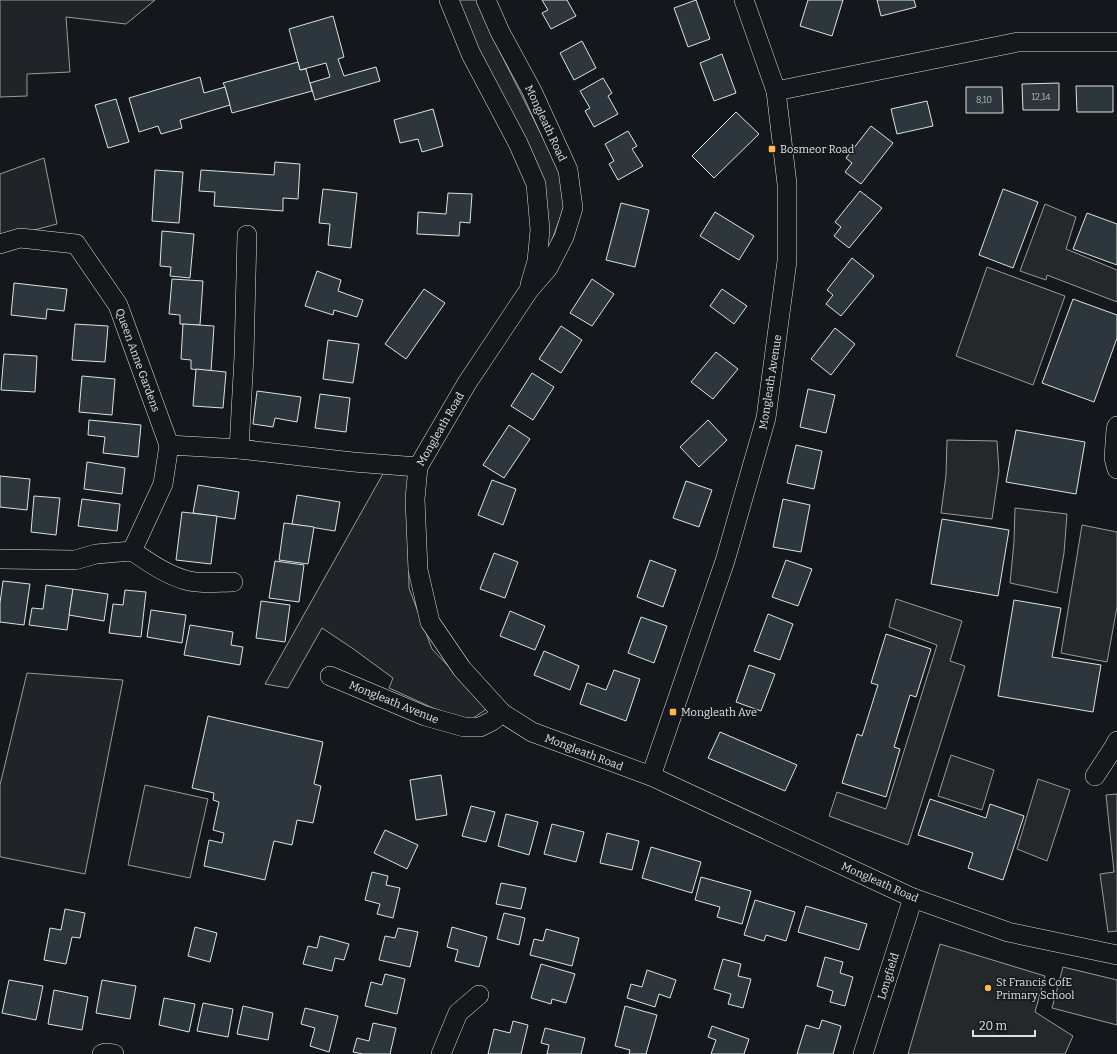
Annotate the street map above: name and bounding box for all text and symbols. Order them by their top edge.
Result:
street label: Mongleath Road [522,83,569,164]
house number: 12,14 [1031,92,1051,102]
house number: 8,10 [976,95,992,105]
place label: Bosmeor Road [780,143,855,156]
marker: Bosmeor Road [767,144,777,154]
street label: Queen Anne Gardens [113,307,162,414]
street label: Mongleath Avenue [757,334,784,430]
street label: Mongleath Road [414,390,467,468]
street label: Mongleath Avenue [347,679,441,726]
place label: Mongleath Ave [681,706,757,719]
marker: Mongleath Ave [668,707,678,717]
street label: Mongleath Road [543,732,625,774]
street label: Mongleath Road [839,860,921,905]
street label: Longfield [875,951,902,1001]
place label: St Francis CofE Primary School [996,976,1075,1002]
marker: St Francis CofE Primary School [983,983,993,993]
scale bar [973,1012,1035,1038]
text: 20 m [979,1019,1008,1033]

